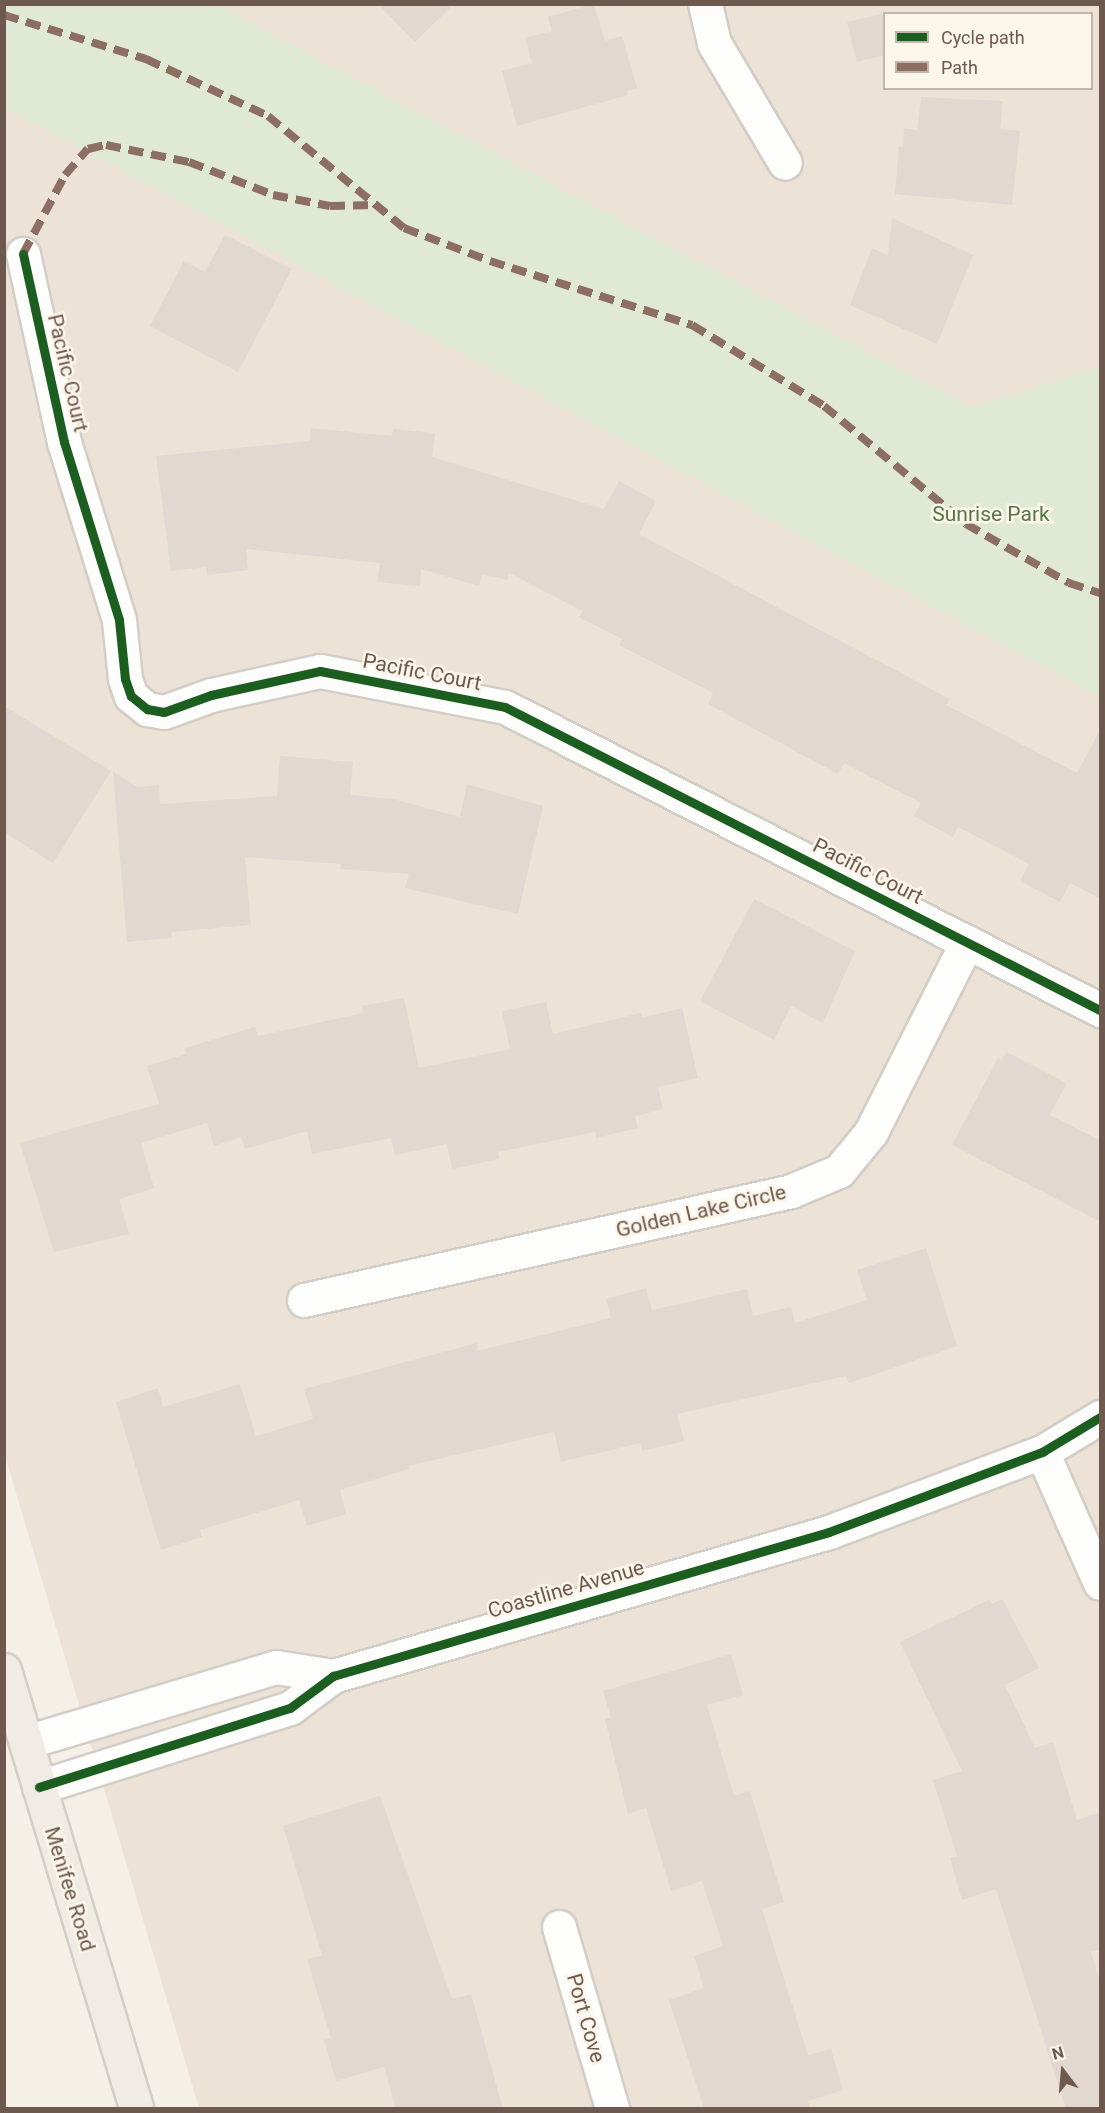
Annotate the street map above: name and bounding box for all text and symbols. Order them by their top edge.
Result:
legend [883,12,1093,90]
text: Cycle path [941,27,1025,48]
text: Path [941,57,978,78]
street label: Pacific Court [42,312,94,434]
park label: Sunrise Park [932,501,1050,527]
street label: Pacific Court [361,648,483,696]
street label: Pacific Court [809,832,927,910]
street label: Golden Lake Circle [614,1179,788,1243]
street label: Coastline Avenue [485,1555,647,1623]
street label: Menifee Road [39,1824,101,1954]
street label: Port Cove [561,1971,611,2065]
north arrow [1033,2041,1093,2101]
text: N [1050,2043,1066,2064]

